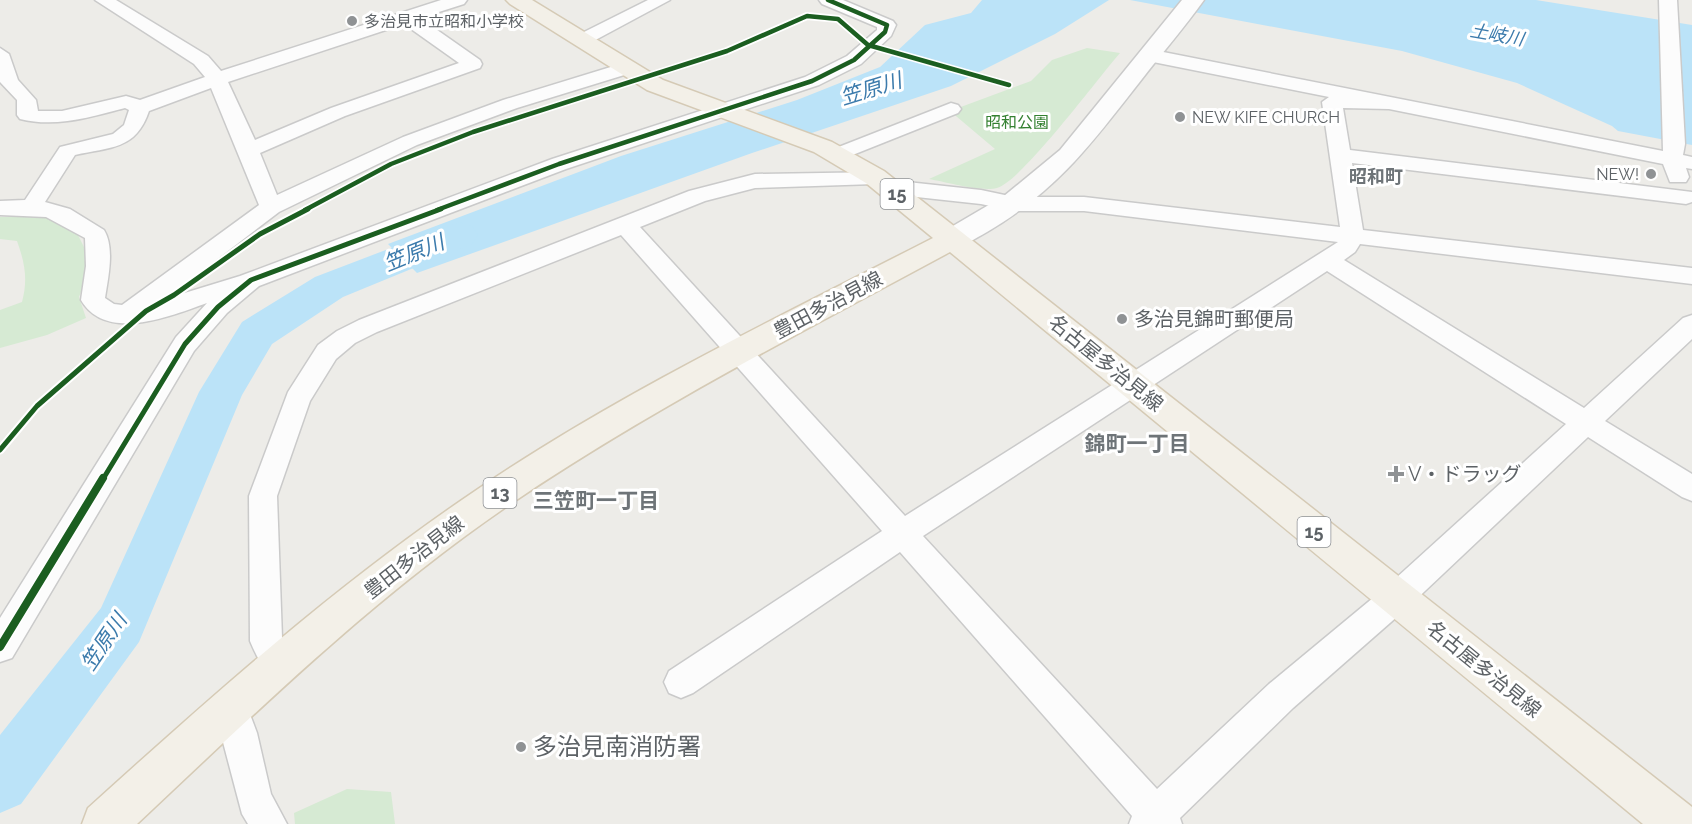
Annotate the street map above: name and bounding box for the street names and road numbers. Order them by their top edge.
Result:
road number: 15 [880,179,914,209]
street label: 豊田多治見線 [769,266,887,344]
street label: 名古屋多治見線 [1044,310,1168,416]
road number: 13 [484,478,516,508]
street label: 豊田多治見線 [359,511,469,603]
road number: 15 [1298,517,1330,547]
street label: 名古屋多治見線 [1422,616,1546,722]

